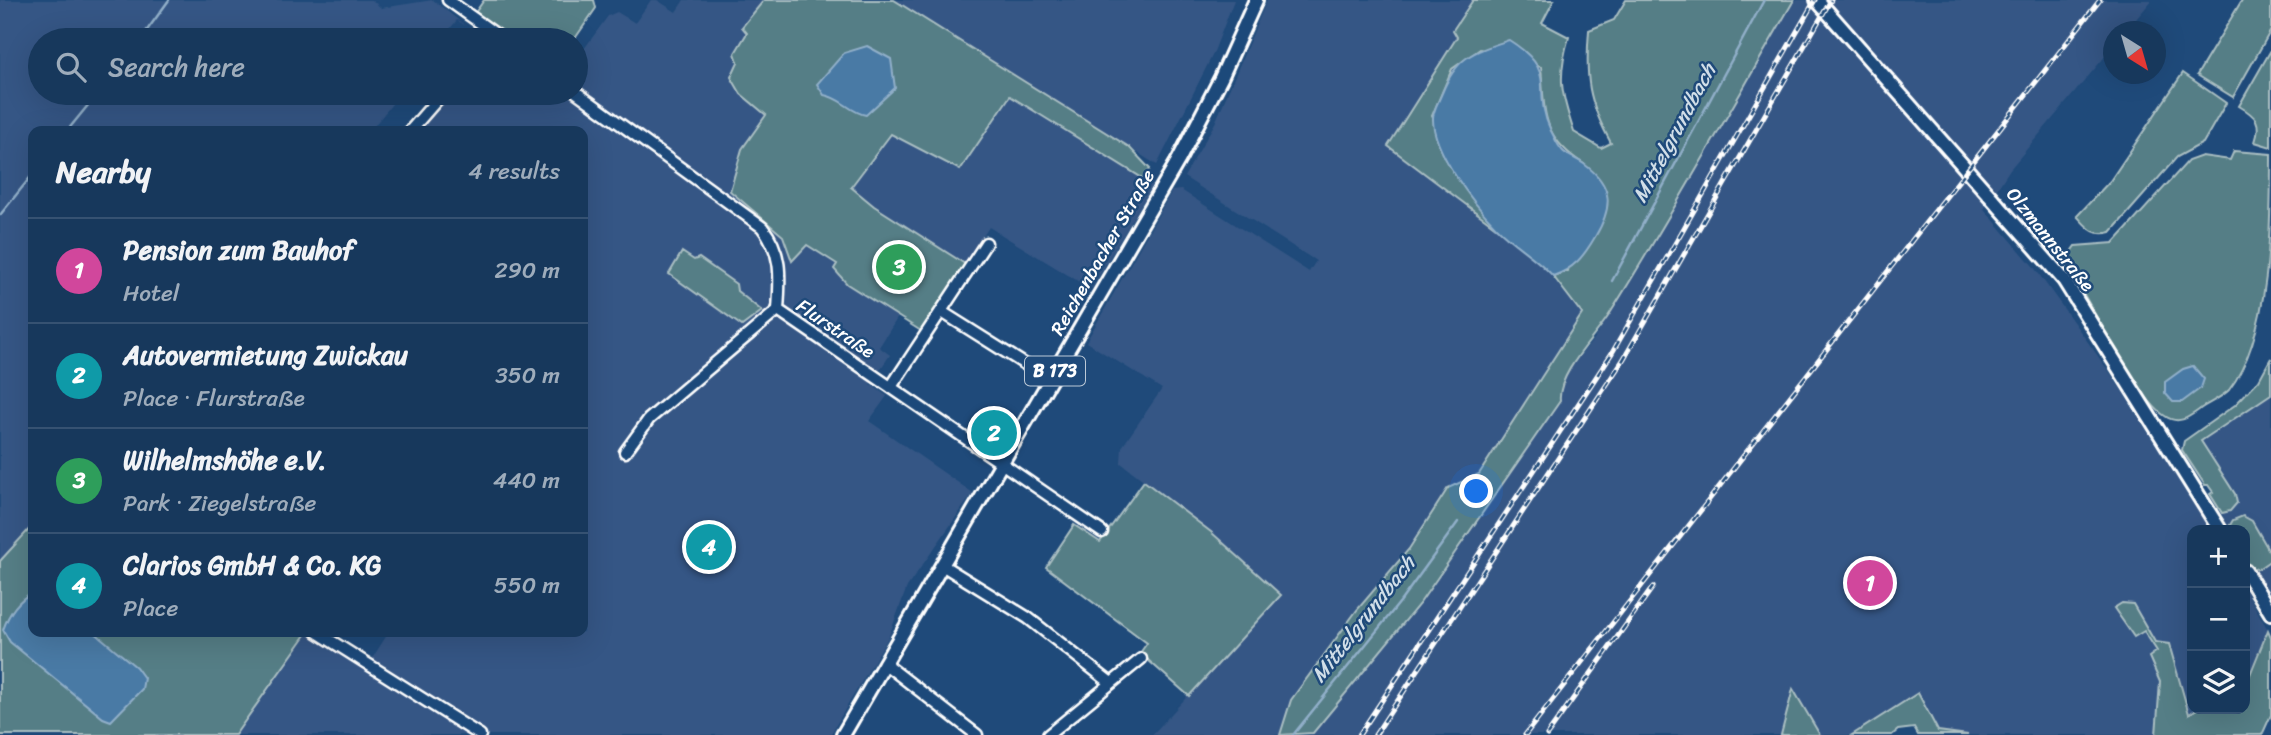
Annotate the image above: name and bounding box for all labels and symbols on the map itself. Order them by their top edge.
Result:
north arrow [2103,21,2166,84]
water label: Mittelgrundbach [1621,55,1728,210]
street label: Reichenbacher Straße [1041,162,1164,342]
street label: Olzmannstraße [1998,180,2103,299]
pin: 3 [876,241,922,293]
street label: Flurstraße [789,290,882,367]
road number: B 173 [1025,356,1085,386]
pin: 2 [971,407,1017,459]
your location [1459,474,1493,508]
pin: 4 [686,521,732,573]
water label: Mittelgrundbach [1301,545,1426,691]
pin: 1 [1847,557,1893,609]

